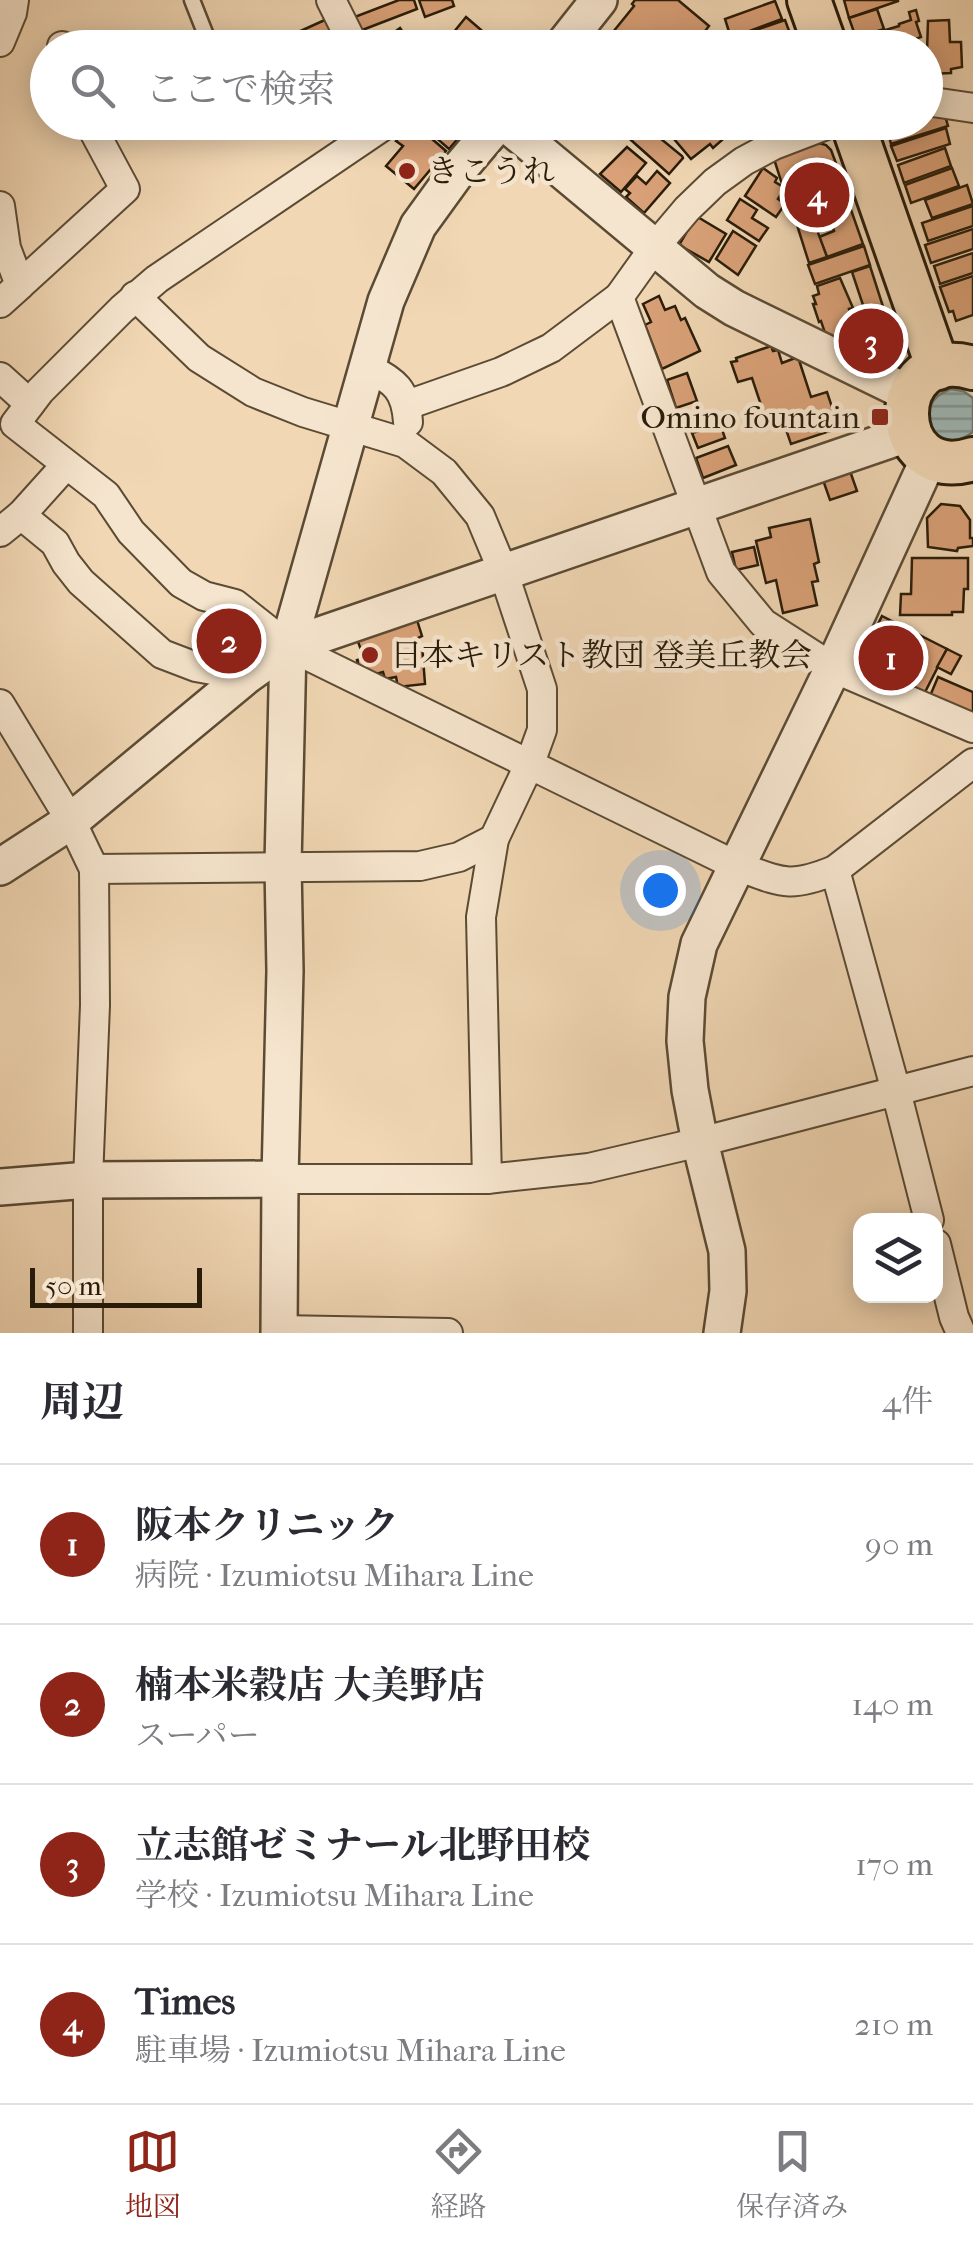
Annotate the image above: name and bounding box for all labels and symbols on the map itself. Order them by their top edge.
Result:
place label: きこうれ [427,153,555,190]
pin: 4 [784,158,850,232]
marker: きこうれ [396,160,418,182]
pin: 3 [838,304,904,378]
place label: Omino fountain [640,399,860,436]
marker: Omino fountain [869,406,891,428]
pin: 2 [196,604,262,678]
pin: 1 [858,620,924,696]
place label: 日本キリスト教団 登美丘教会 [390,637,812,674]
marker: 日本キリスト教団 登美丘教会 [359,644,381,666]
your location [635,865,686,916]
scale bar [30,1263,202,1308]

